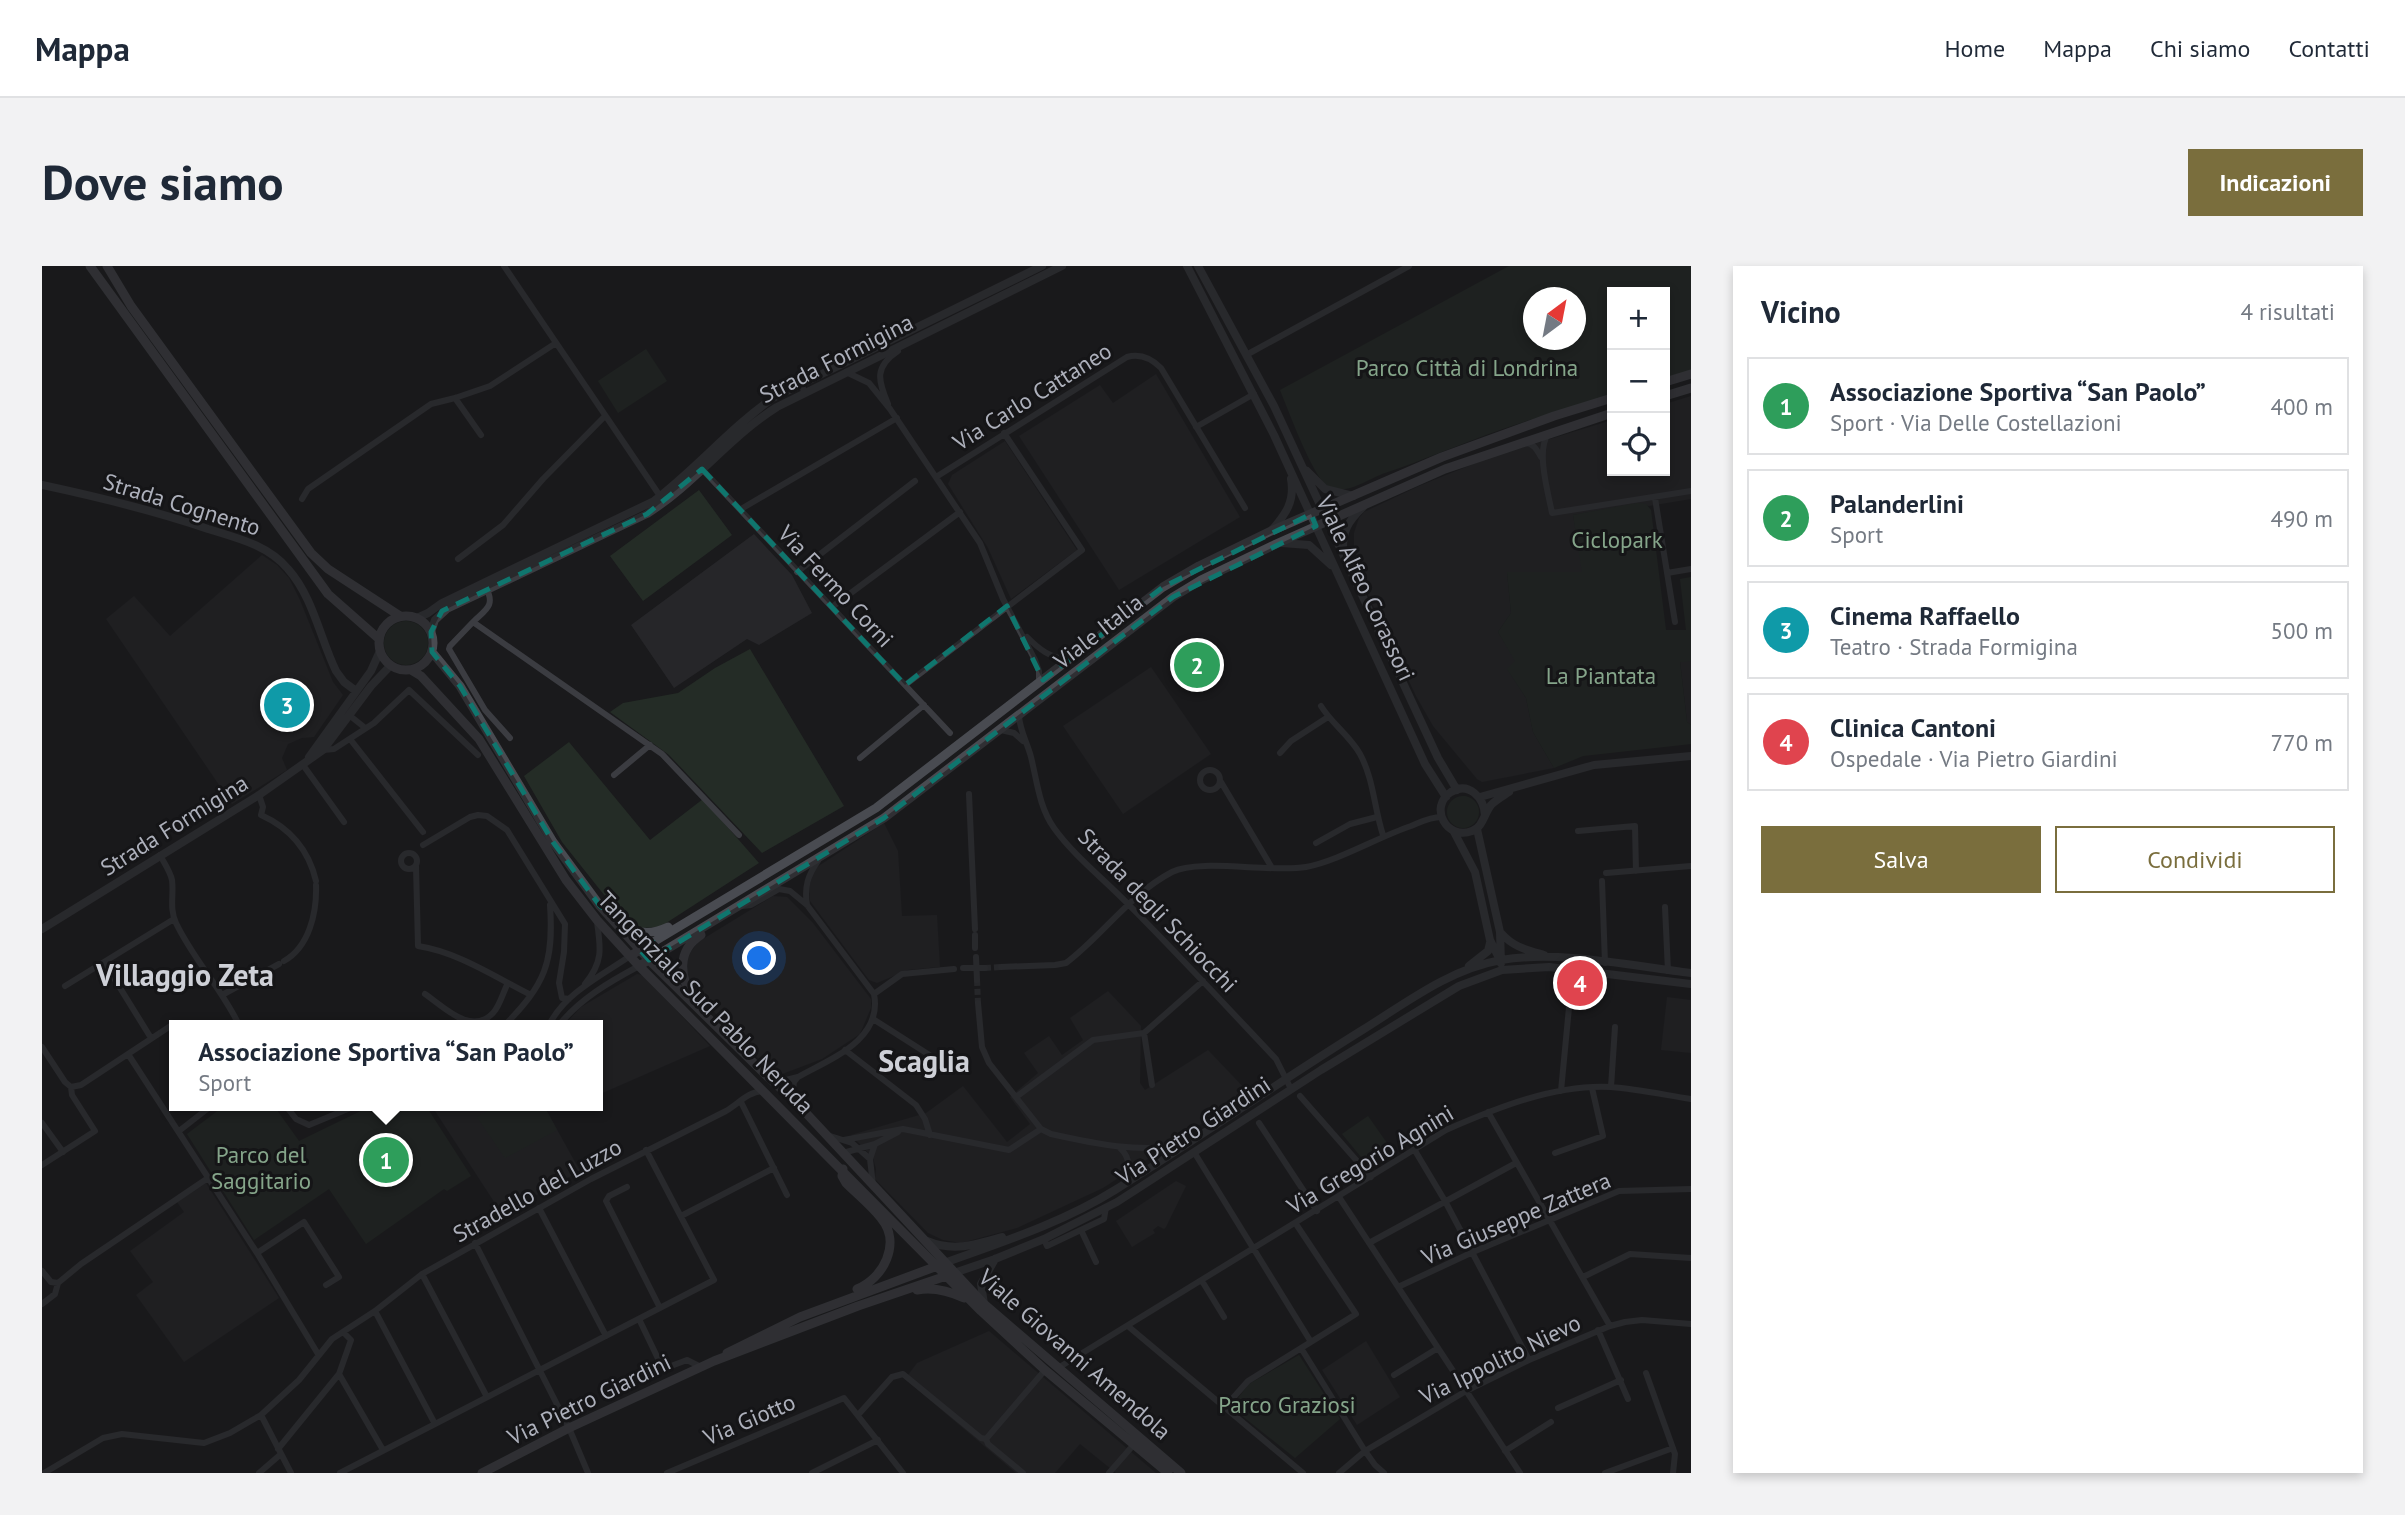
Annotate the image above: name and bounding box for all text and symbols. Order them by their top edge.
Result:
text: Mappa [35,27,130,70]
text: Home [1944,33,2005,64]
text: Mappa [2043,33,2112,64]
text: Chi siamo [2150,33,2250,64]
text: Contatti [2288,33,2370,64]
button: Indicazioni [2188,149,2363,216]
text: Dove siamo [42,150,284,214]
north arrow [1523,287,1586,350]
map controls [1607,287,1670,476]
button: + [1607,287,1670,350]
text: Vicino [1761,292,1841,331]
text: 4 risultati [2240,297,2335,326]
street label: Strada Formigina [754,307,918,409]
street label: Via Carlo Cattaneo [947,336,1117,457]
button: − [1607,350,1670,413]
park label: Parco Città di Londrina [1356,353,1578,382]
text: Associazione Sportiva “San Paolo” [1830,375,2206,408]
text: 1 [1779,392,1793,421]
text: 400 m [2271,392,2333,421]
text: Sport · Via Delle Costellazioni [1830,408,2122,437]
button: locate [1607,413,1670,476]
street label: Strada Cognento [100,466,264,542]
text: Palanderlini [1830,487,1964,520]
street label: Viale Alfeo Corassori [1310,490,1422,685]
text: 2 [1779,504,1793,533]
text: 490 m [2271,504,2333,533]
street label: Via Fermo Corni [771,518,900,653]
text: Sport [1830,520,1883,549]
park label: Ciclopark [1571,525,1663,554]
street label: Viale Italia [1047,587,1148,675]
text: Cinema Raffaello [1830,599,2020,632]
text: 3 [1779,616,1793,645]
text: 500 m [2271,616,2333,645]
text: Teatro · Strada Formigina [1830,632,2078,661]
pin: 2 [1174,639,1220,691]
park label: La Piantata [1546,661,1656,690]
pin: 3 [264,679,310,731]
text: Clinica Cantoni [1830,711,1996,744]
text: 4 [1779,728,1793,757]
text: 770 m [2271,728,2333,757]
text: Ospedale · Via Pietro Giardini [1830,744,2118,773]
street label: Strada Formigina [95,768,253,882]
street label: Strada degli Schiocchi [1072,822,1244,998]
button: Salva [1761,826,2041,893]
button: Condividi [2055,826,2335,893]
street label: Tangenziale Sud Pablo Neruda [592,884,820,1120]
your location [742,941,776,975]
district label: Villaggio Zeta [95,955,274,994]
pin: 4 [1557,957,1603,1009]
popup [169,1020,603,1111]
text: Associazione Sportiva “San Paolo” [198,1035,574,1068]
district label: Scaglia [878,1041,970,1080]
text: Sport [198,1068,251,1097]
street label: Via Pietro Giardini [1109,1069,1276,1191]
street label: Via Gregorio Agnini [1280,1098,1459,1221]
street label: Stradello del Luzzo [448,1132,626,1248]
pin: 1 [363,1134,409,1186]
park label: Parco del Saggitario [211,1140,311,1195]
street label: Via Giuseppe Zattera [1416,1165,1615,1271]
street label: Viale Giovanni Amendola [972,1262,1177,1446]
street label: Via Ippolito Nievo [1414,1307,1585,1411]
street label: Via Pietro Giardini [502,1347,675,1452]
street label: Via Giotto [698,1387,799,1452]
park label: Parco Graziosi [1218,1390,1356,1419]

